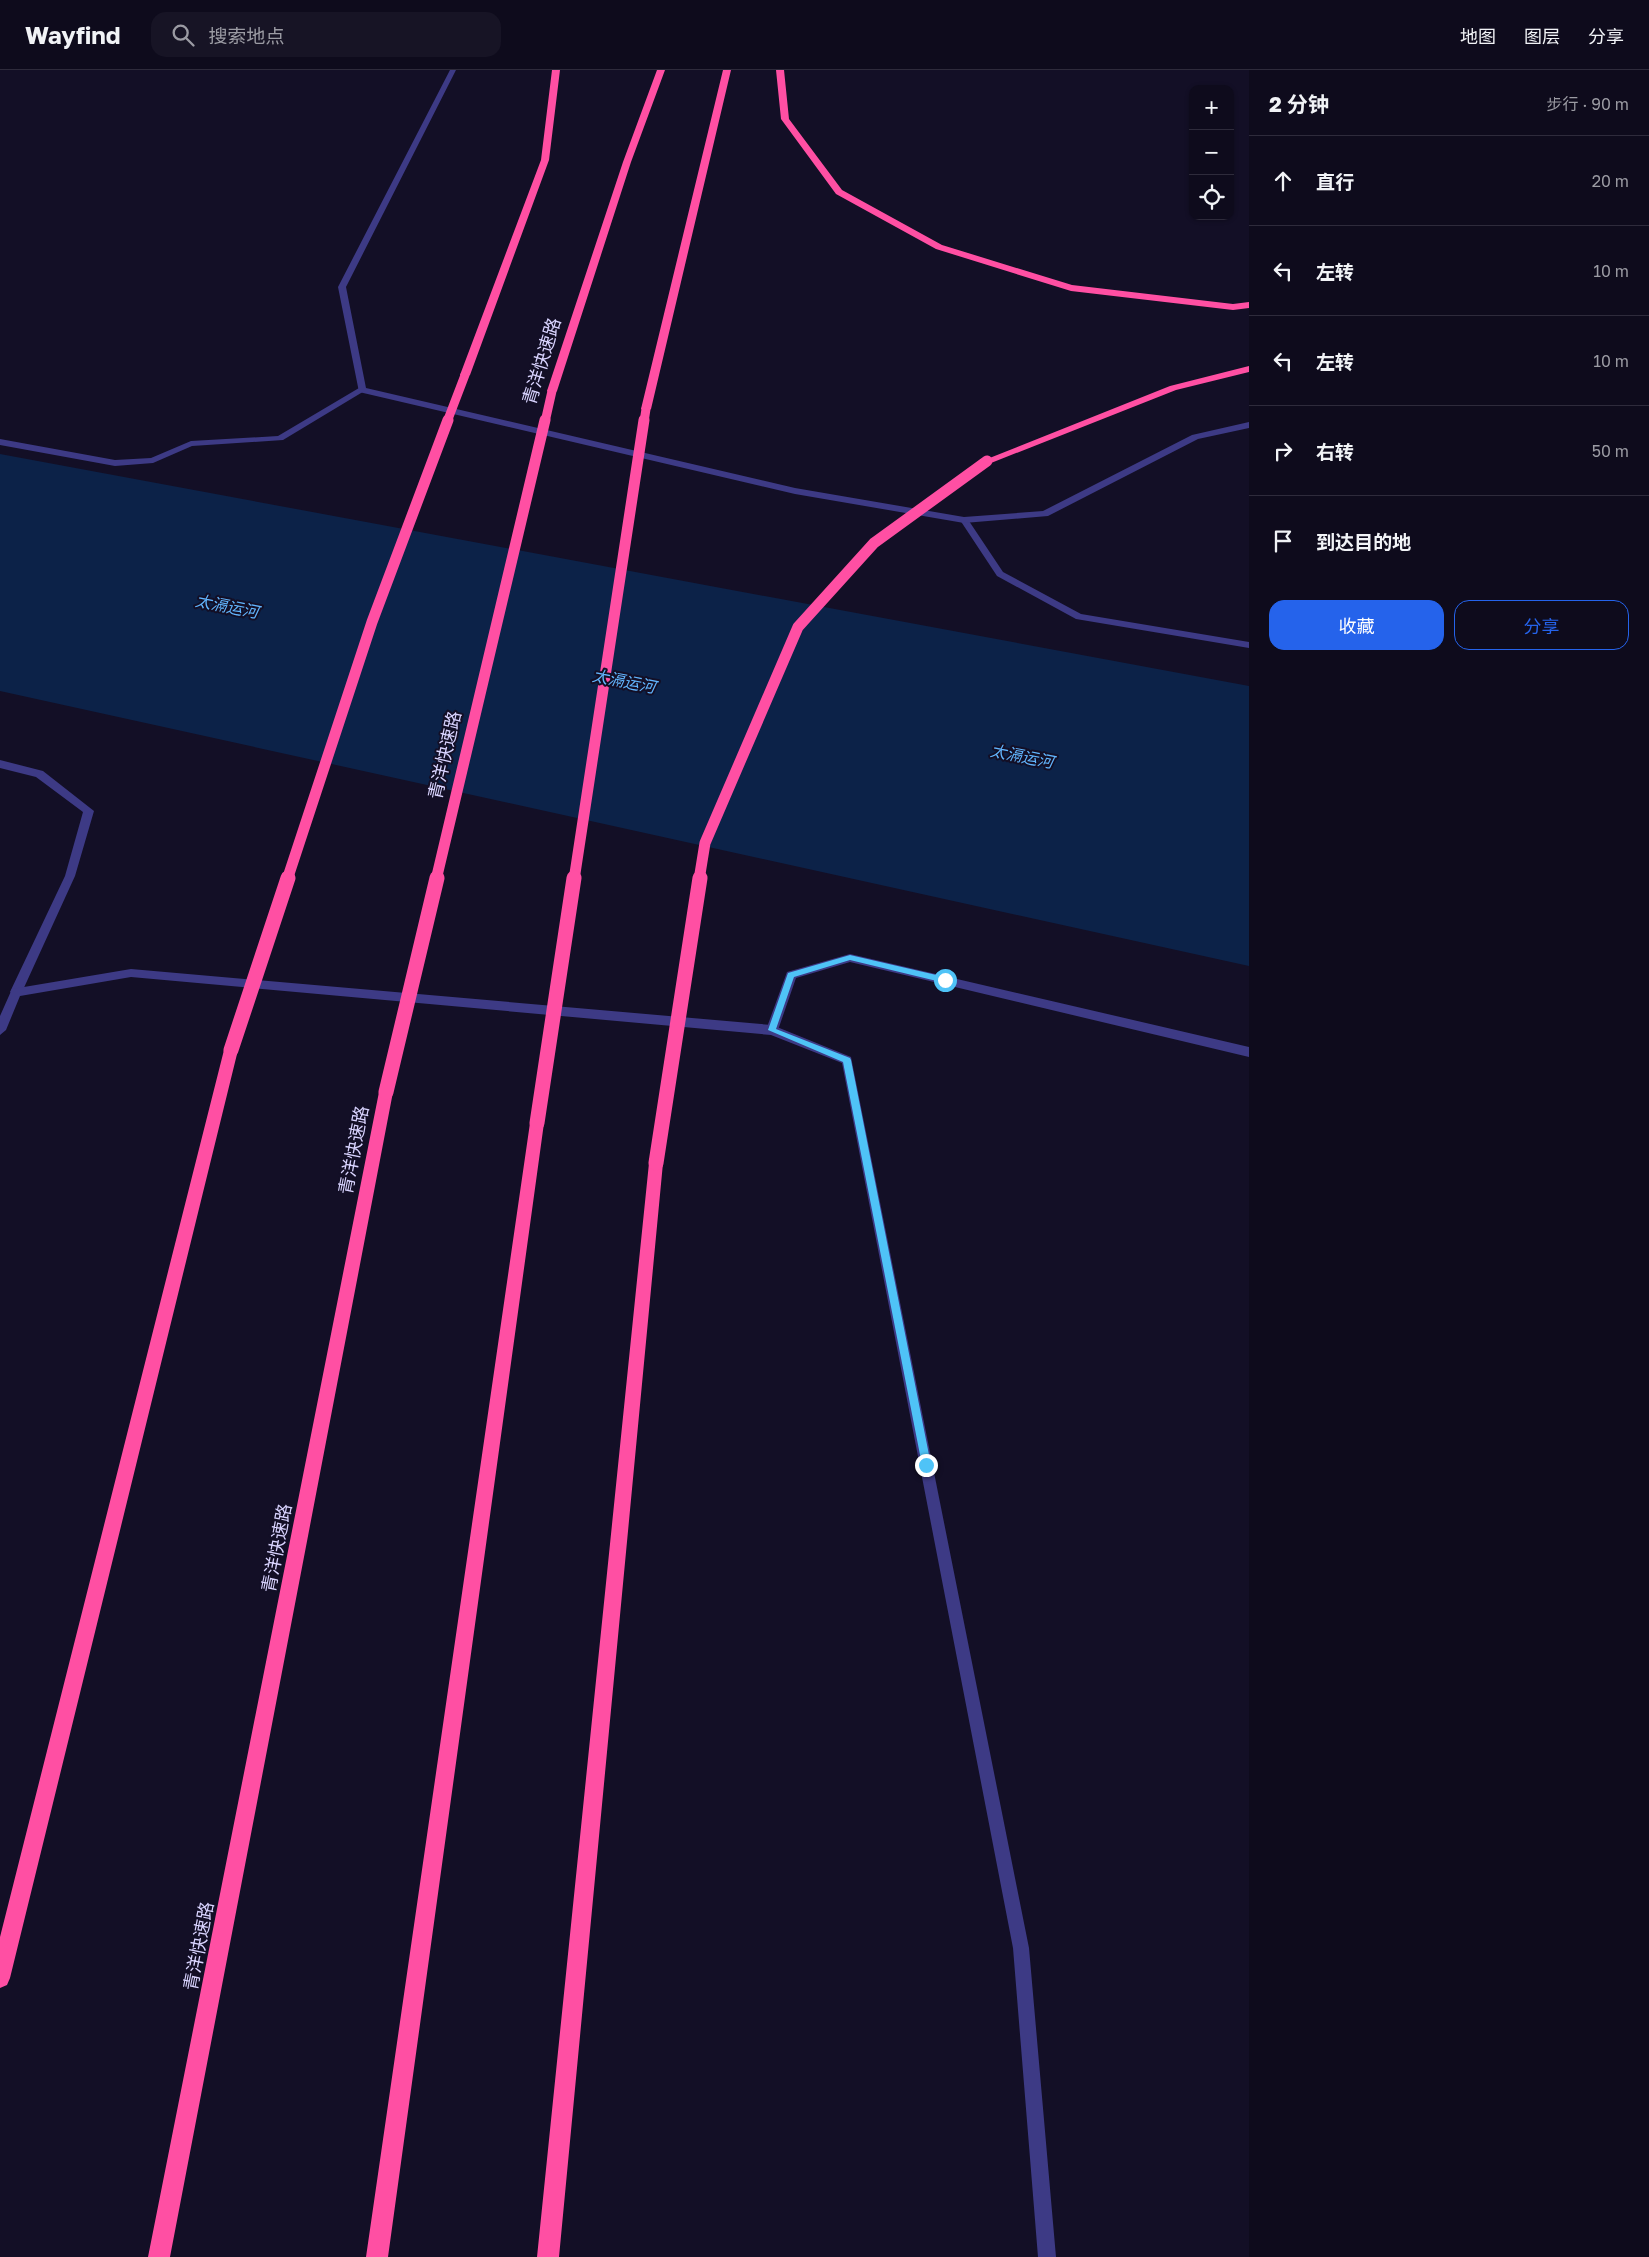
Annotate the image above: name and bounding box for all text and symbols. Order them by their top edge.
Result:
search box [151,12,501,57]
text: Wayfind [25,20,121,49]
icon: search [169,21,197,49]
text: 搜索地点 [209,24,285,47]
text: 地图 [1460,25,1496,47]
text: 图层 [1524,25,1560,47]
text: 分享 [1588,25,1624,47]
map controls [1189,85,1234,220]
button: + [1189,85,1234,130]
text: 2 分钟 [1269,91,1329,117]
text: 步行 · 90 m [1546,94,1629,114]
button: − [1189,130,1234,175]
icon: ahead [1269,167,1297,195]
text: 直行 [1316,170,1354,193]
text: 20 m [1592,171,1629,191]
button: locate [1189,175,1234,220]
icon: left [1269,257,1297,285]
text: 左转 [1316,260,1354,283]
text: 10 m [1593,261,1629,281]
street label: 青洋快速路 [517,315,565,407]
icon: left [1269,347,1297,375]
text: 左转 [1316,350,1354,373]
text: 10 m [1593,351,1629,371]
icon: right [1269,437,1297,465]
text: 右转 [1316,440,1354,463]
text: 50 m [1592,441,1629,461]
icon: arrive [1269,527,1297,555]
text: 到达目的地 [1316,530,1411,553]
water label: 太滆运河 [194,590,263,622]
button: 收藏 [1269,600,1444,650]
button: 分享 [1454,600,1629,650]
water label: 太滆运河 [591,665,660,697]
street label: 青洋快速路 [423,709,465,801]
water label: 太滆运河 [989,740,1058,772]
route start [934,969,957,992]
street label: 青洋快速路 [334,1104,372,1196]
route end [915,1454,938,1477]
street label: 青洋快速路 [257,1502,295,1594]
street label: 青洋快速路 [179,1900,217,1992]

